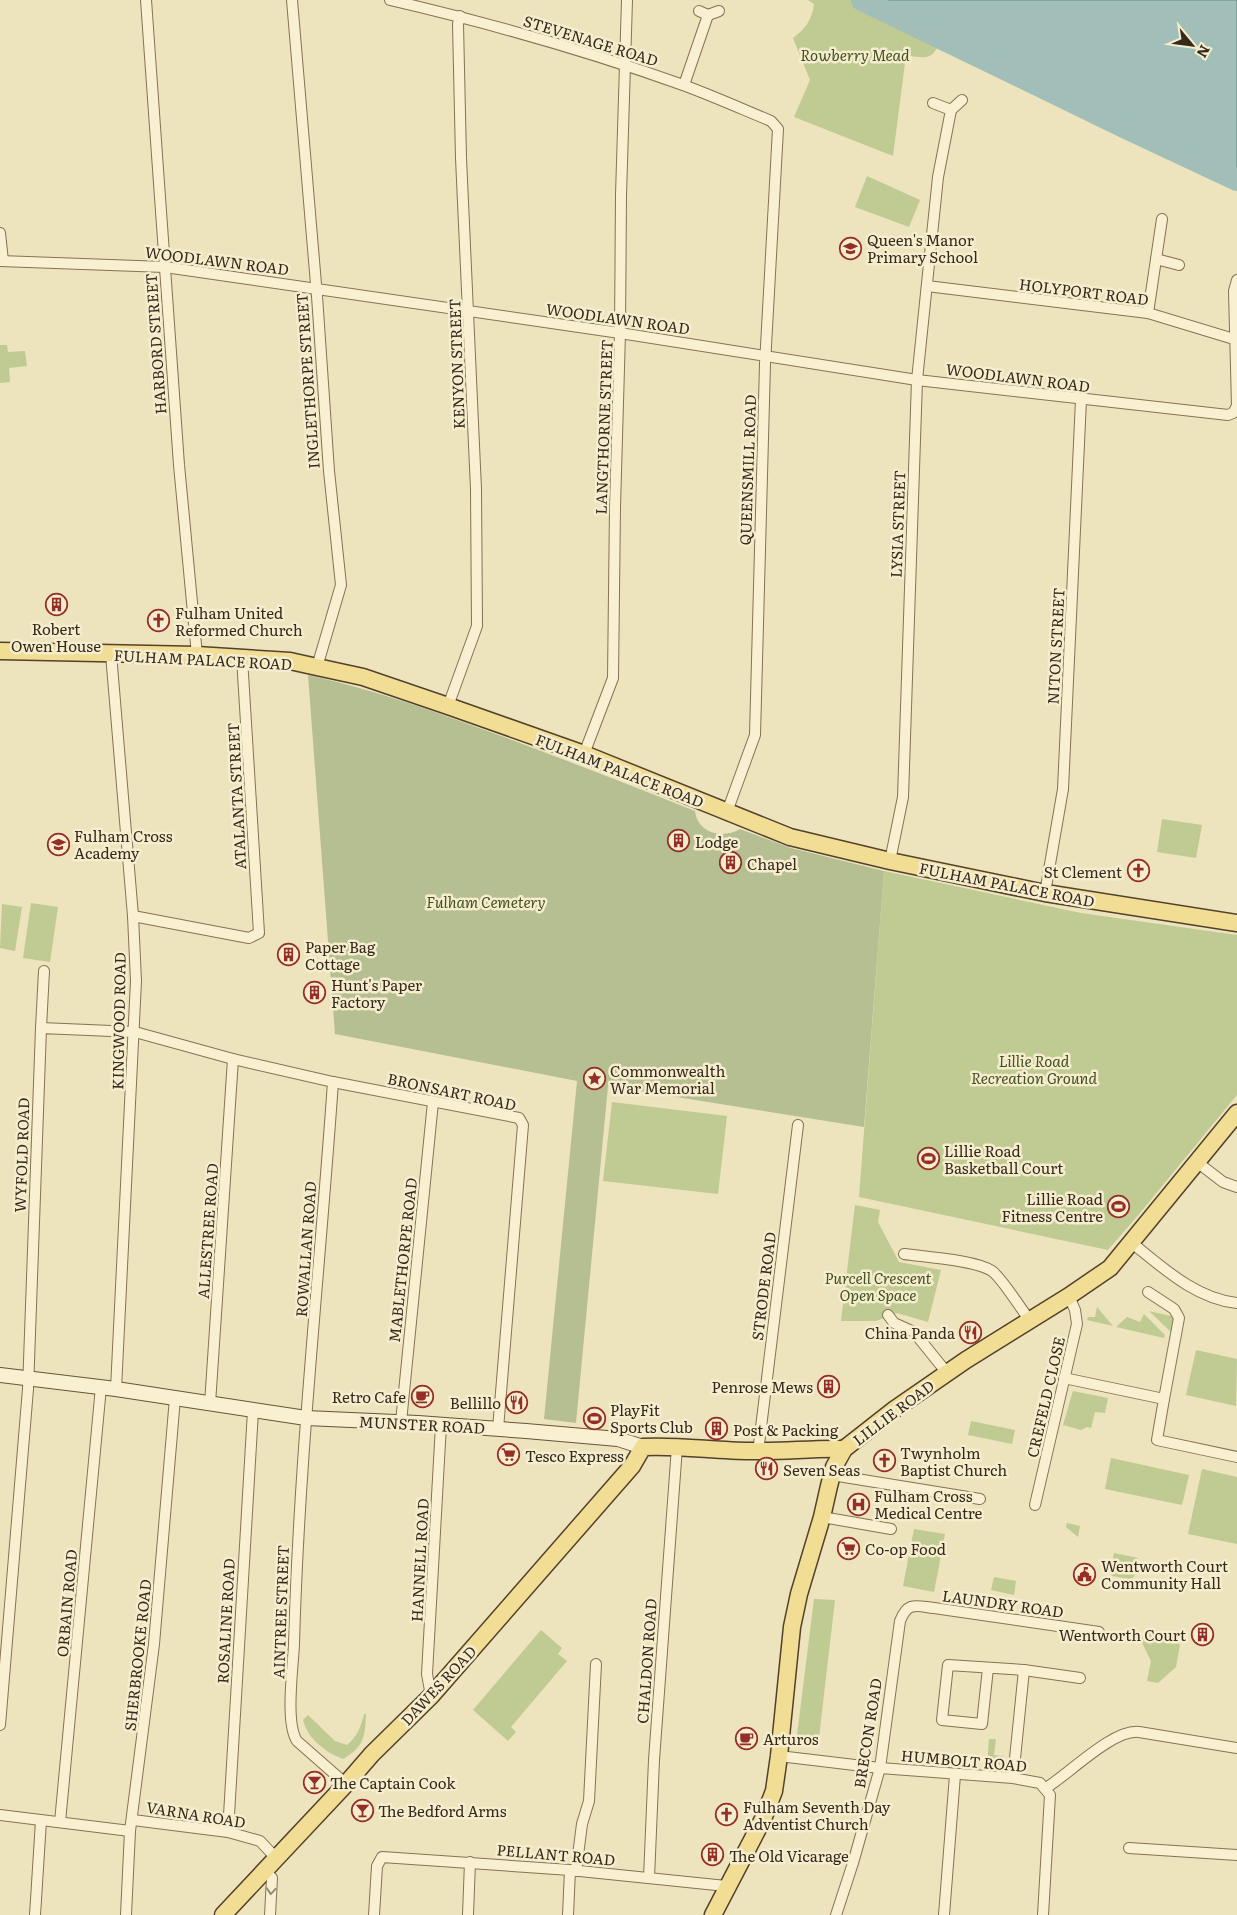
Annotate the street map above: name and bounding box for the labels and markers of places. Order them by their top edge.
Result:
place label: Queen's Manor Primary School [867,228,978,268]
school or university icon: Queen's Manor Primary School [839,236,863,260]
building icon: Robert Owen House [44,593,68,617]
place label: Fulham United Reformed Church [175,601,303,641]
church icon: Fulham United Reformed Church [147,609,171,633]
place label: Robert Owen House [11,617,101,657]
place label: Fulham Cross Academy [74,824,173,864]
building icon: Lodge [667,829,691,853]
place label: Lodge [695,830,739,853]
school or university icon: Fulham Cross Academy [46,832,70,856]
building icon: Chapel [719,851,743,875]
place label: Chapel [747,852,797,875]
church icon: St Clement [1126,859,1150,883]
place label: St Clement [1044,860,1122,883]
place label: Paper Bag Cottage [305,935,376,975]
building icon: Paper Bag Cottage [277,943,301,967]
place label: Hunt's Paper Factory [331,973,422,1013]
building icon: Hunt's Paper Factory [303,981,327,1005]
place label: Commonwealth War Memorial [610,1059,725,1099]
place icon: Commonwealth War Memorial [582,1067,606,1091]
place label: Lillie Road Basketball Court [944,1139,1063,1179]
sports icon: Lillie Road Basketball Court [916,1147,940,1171]
place label: Lillie Road Fitness Centre [1002,1187,1103,1227]
sports icon: Lillie Road Fitness Centre [1107,1195,1131,1219]
restaurant icon: China Panda [959,1320,983,1344]
place label: China Panda [865,1321,956,1344]
building icon: Penrose Mews [817,1374,841,1398]
place label: Penrose Mews [711,1375,813,1398]
cafe icon: Retro Cafe [410,1384,434,1408]
place label: Retro Cafe [332,1385,406,1408]
restaurant icon: Bellillo [505,1390,529,1414]
place label: Bellillo [450,1391,501,1414]
place label: PlayFit Sports Club [610,1398,693,1438]
sports icon: PlayFit Sports Club [582,1406,606,1430]
building icon: Post & Packing [705,1417,729,1441]
place label: Post & Packing [733,1418,839,1441]
place label: Twynholm Baptist Church [900,1441,1007,1481]
supermarket icon: Tesco Express [497,1443,521,1467]
place label: Tesco Express [525,1444,624,1467]
church icon: Twynholm Baptist Church [872,1449,896,1473]
restaurant icon: Seven Seas [755,1457,779,1481]
place label: Seven Seas [783,1458,860,1481]
place label: Fulham Cross Medical Centre [874,1484,983,1524]
hospital icon: Fulham Cross Medical Centre [846,1492,870,1516]
supermarket icon: Co-op Food [837,1536,861,1560]
place label: Co-op Food [865,1537,946,1560]
place label: Wentworth Court Community Hall [1101,1554,1228,1594]
public building icon: Wentworth Court Community Hall [1073,1562,1097,1586]
building icon: Wentworth Court [1190,1622,1214,1646]
place label: Wentworth Court [1059,1623,1186,1646]
cafe icon: Arturos [735,1726,759,1750]
place label: Arturos [763,1727,819,1750]
bar icon: The Captain Cook [302,1770,326,1794]
place label: The Captain Cook [330,1771,456,1794]
place label: Fulham Seventh Day Adventist Church [743,1795,891,1835]
bar icon: The Bedford Arms [350,1798,374,1822]
place label: The Bedford Arms [378,1799,507,1822]
church icon: Fulham Seventh Day Adventist Church [715,1803,739,1827]
building icon: The Old Vicarage [701,1843,725,1867]
place label: The Old Vicarage [729,1844,849,1867]

